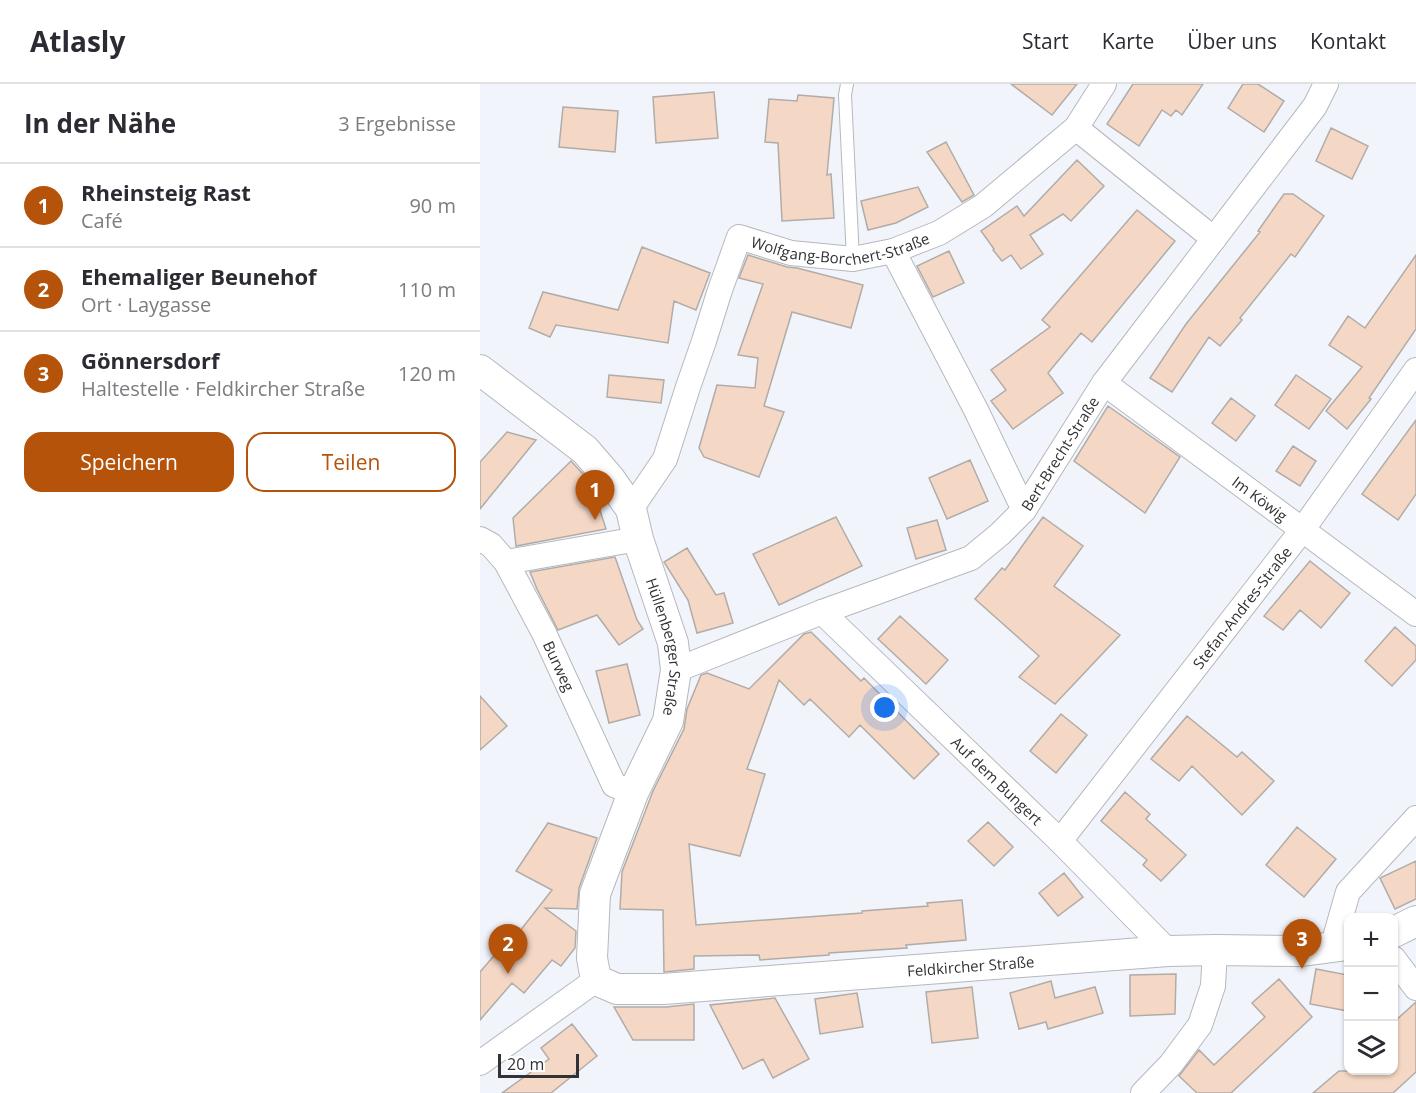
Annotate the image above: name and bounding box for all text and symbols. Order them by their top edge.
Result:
text: Atlasly [30,22,125,60]
text: Start [1022,27,1069,55]
text: Karte [1102,27,1154,55]
text: Über uns [1187,27,1277,55]
text: Kontakt [1310,27,1386,55]
text: In der Nähe [24,105,176,141]
text: 3 Ergebnisse [338,110,456,137]
text: Rheinsteig Rast [81,177,251,207]
text: 1 [38,192,49,219]
text: 90 m [409,192,456,219]
text: Café [81,207,123,234]
street label: Wolfgang-Borchert-Straße [749,228,932,269]
text: Ehemaliger Beunehof [81,261,317,291]
text: 2 [38,276,49,303]
text: 110 m [398,276,456,303]
text: Ort · Laygasse [81,291,211,318]
text: Gönnersdorf [81,345,219,375]
text: 3 [38,360,49,387]
text: 120 m [398,360,456,387]
text: Haltestelle · Feldkircher Straße [81,375,365,402]
street label: Bert-Brecht-Straße [1016,393,1103,514]
button: Speichern [24,432,234,492]
button: Teilen [246,432,456,492]
pin: 1 [576,470,614,520]
street label: Im Köwig [1228,471,1292,525]
street label: Stefan-Andres-Straße [1188,542,1296,673]
street label: Hüllenberger Straße [642,575,686,717]
street label: Burweg [539,638,579,694]
your location [870,693,899,722]
street label: Auf dem Bungert [947,732,1047,829]
map controls [1344,913,1398,1075]
button: + [1344,913,1398,967]
pin: 3 [1282,920,1322,969]
pin: 2 [489,924,528,974]
street label: Feldkircher Straße [906,951,1035,981]
button: − [1344,967,1398,1021]
button: layers [1344,1021,1398,1075]
scale bar [498,1051,579,1078]
text: 20 m [507,1053,544,1075]

